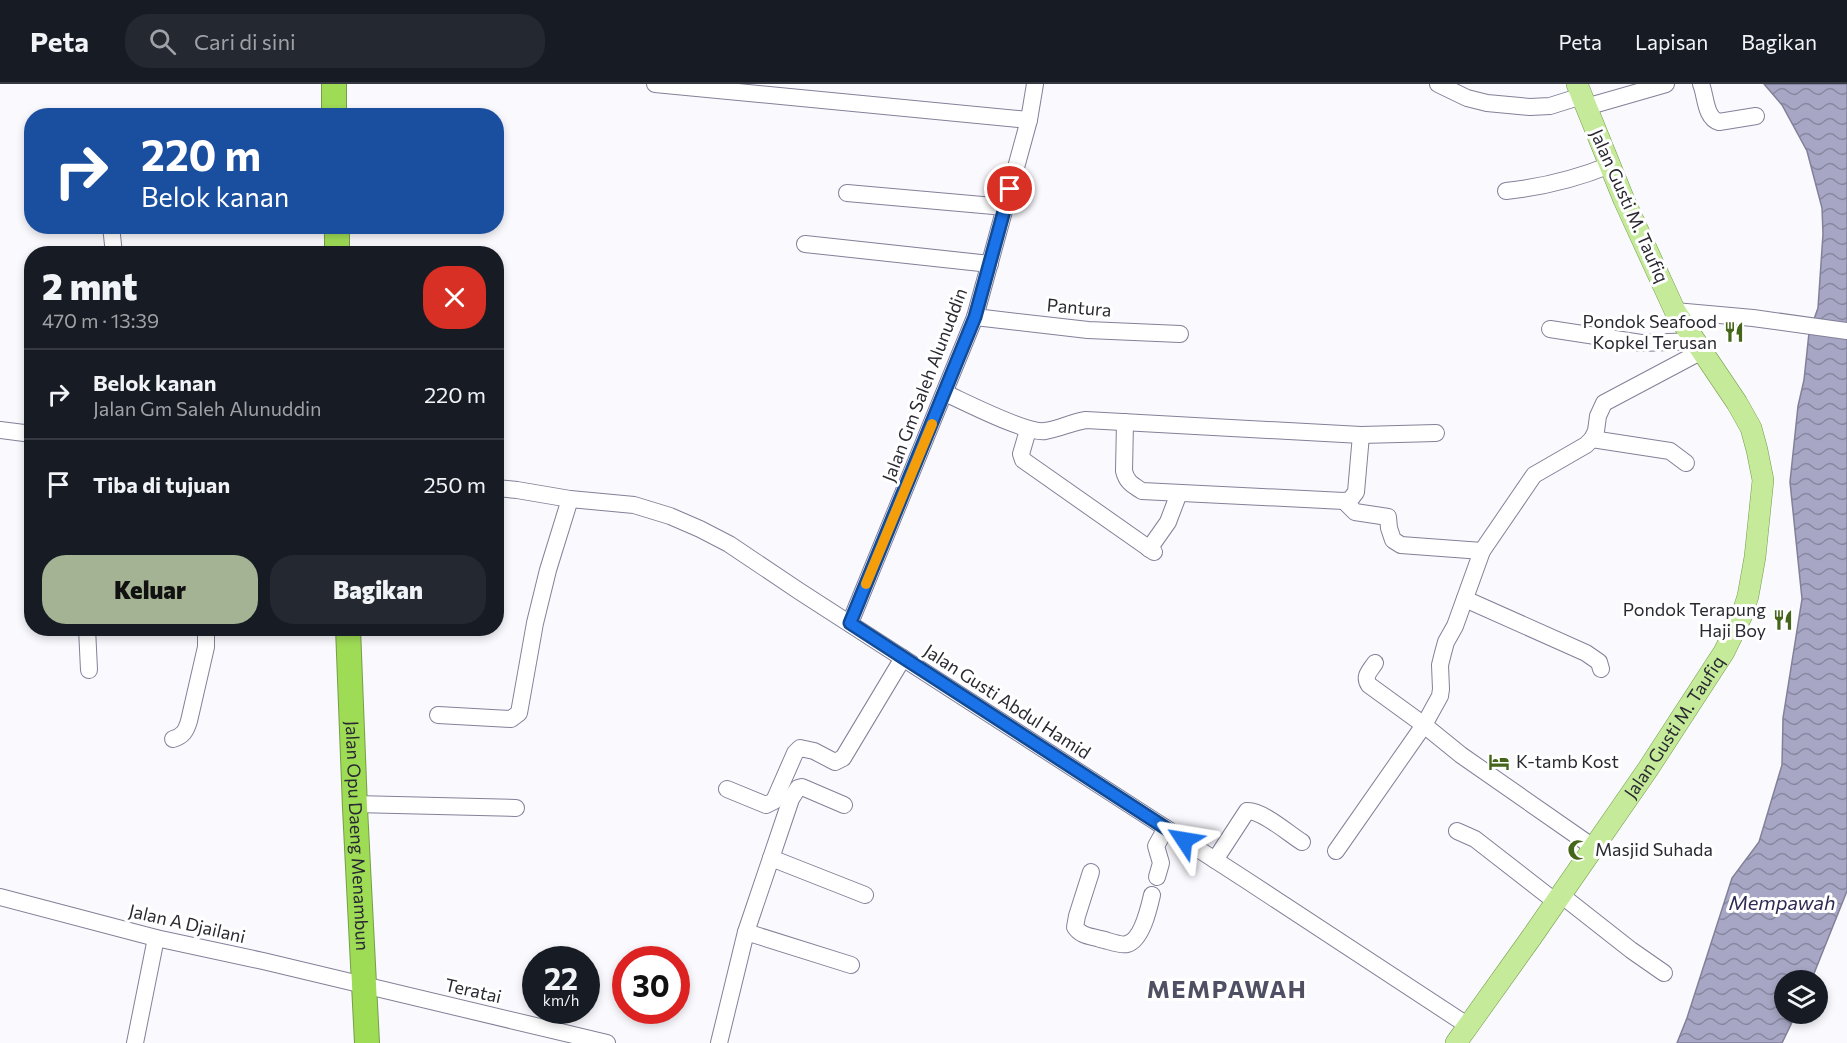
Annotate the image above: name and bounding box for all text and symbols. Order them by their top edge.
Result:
search box [125,14,545,68]
text: Peta [30,24,89,58]
icon: search [146,25,179,58]
text: Cari di sini [194,28,296,55]
text: Peta [1559,29,1602,54]
text: Lapisan [1635,29,1708,54]
text: Bagikan [1741,29,1817,54]
street label: Jalan Gusti M. Taufiq [1586,125,1674,286]
text: 220 m [141,128,261,180]
icon: right [42,132,120,210]
pin [984,163,1035,214]
icon: arrive [993,172,1026,205]
text: Belok kanan [141,180,289,213]
text: 2 mnt [42,263,137,307]
button: close [423,266,486,329]
street label: Jalan Gm Saleh Alunuddin [877,285,971,485]
street label: Pantura [1046,293,1112,321]
text: 470 m · 13:39 [42,308,159,332]
place label: Pondok Seafood Kopkel Terusan [1583,310,1717,353]
restaurant icon: Pondok Seafood Kopkel Terusan [1722,320,1746,344]
text: Belok kanan [93,369,216,396]
icon: right [42,378,75,411]
text: 220 m [424,381,486,408]
text: Jalan Gm Saleh Alunuddin [93,396,322,420]
icon: arrive [42,468,75,501]
text: Tiba di tujuan [93,471,230,498]
text: 250 m [423,471,486,498]
button: Keluar [42,555,258,624]
button: Bagikan [270,555,486,624]
place label: Pondok Terapung Haji Boy [1623,598,1766,641]
restaurant icon: Pondok Terapung Haji Boy [1771,608,1795,632]
street label: Jalan Gusti Abdul Hamid [920,639,1095,763]
street label: Jalan Gusti M. Taufiq [1619,651,1729,802]
street label: Jalan Opu Daeng Menambun [342,720,374,951]
hotel icon: K-tamb Kost [1487,750,1511,774]
place label: K-tamb Kost [1516,750,1619,772]
position arrow [1152,808,1216,872]
mosque icon: Masjid Suhada [1566,838,1590,862]
place label: Masjid Suhada [1595,838,1713,860]
water label: Mempawah [1729,890,1835,914]
street label: Jalan A Djailani [127,899,248,947]
speed limit sign: 30 [612,946,690,1024]
text: 22 [544,959,578,996]
map controls [1774,970,1828,1024]
button: layers [1774,970,1828,1024]
street label: Teratai [443,973,504,1007]
district label: MEMPAWAH [1147,974,1307,1003]
text: km/h [543,991,579,1009]

